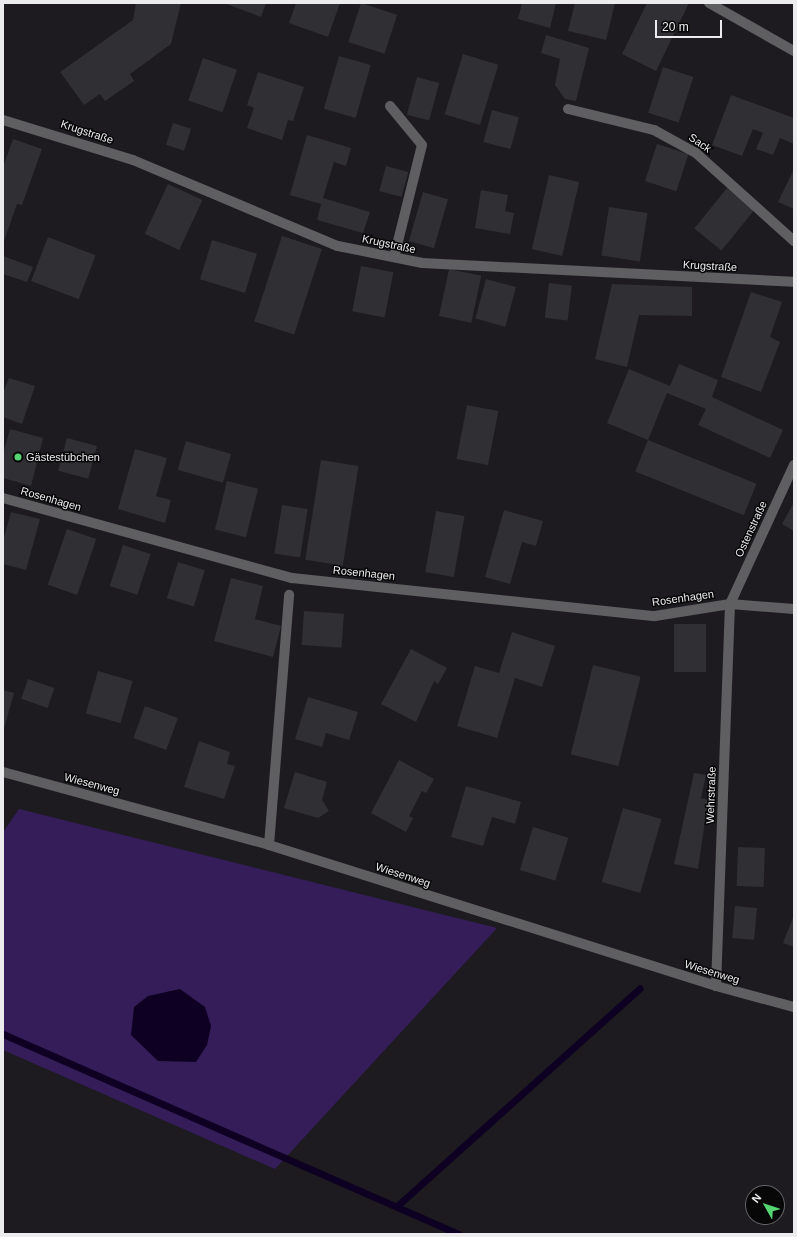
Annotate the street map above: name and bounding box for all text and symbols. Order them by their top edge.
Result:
scale bar [657,12,724,38]
text: 20 m [662,20,689,34]
street label: Krugstraße [59,117,115,147]
street label: Sack [686,131,714,155]
street label: Krugstraße [361,232,417,256]
street label: Krugstraße [682,258,738,274]
place label: Gästestübchen [26,450,100,464]
marker: Gästestübchen [13,452,23,462]
street label: Rosenhagen [19,484,83,514]
street label: Ostenstraße [732,499,770,559]
street label: Rosenhagen [332,563,396,583]
street label: Rosenhagen [651,587,715,609]
street label: Wehrstraße [703,766,719,824]
street label: Wiesenweg [63,770,121,798]
street label: Wiesenweg [374,860,432,890]
street label: Wiesenweg [683,957,741,987]
north arrow [745,1185,785,1225]
text: N [749,1191,764,1205]

